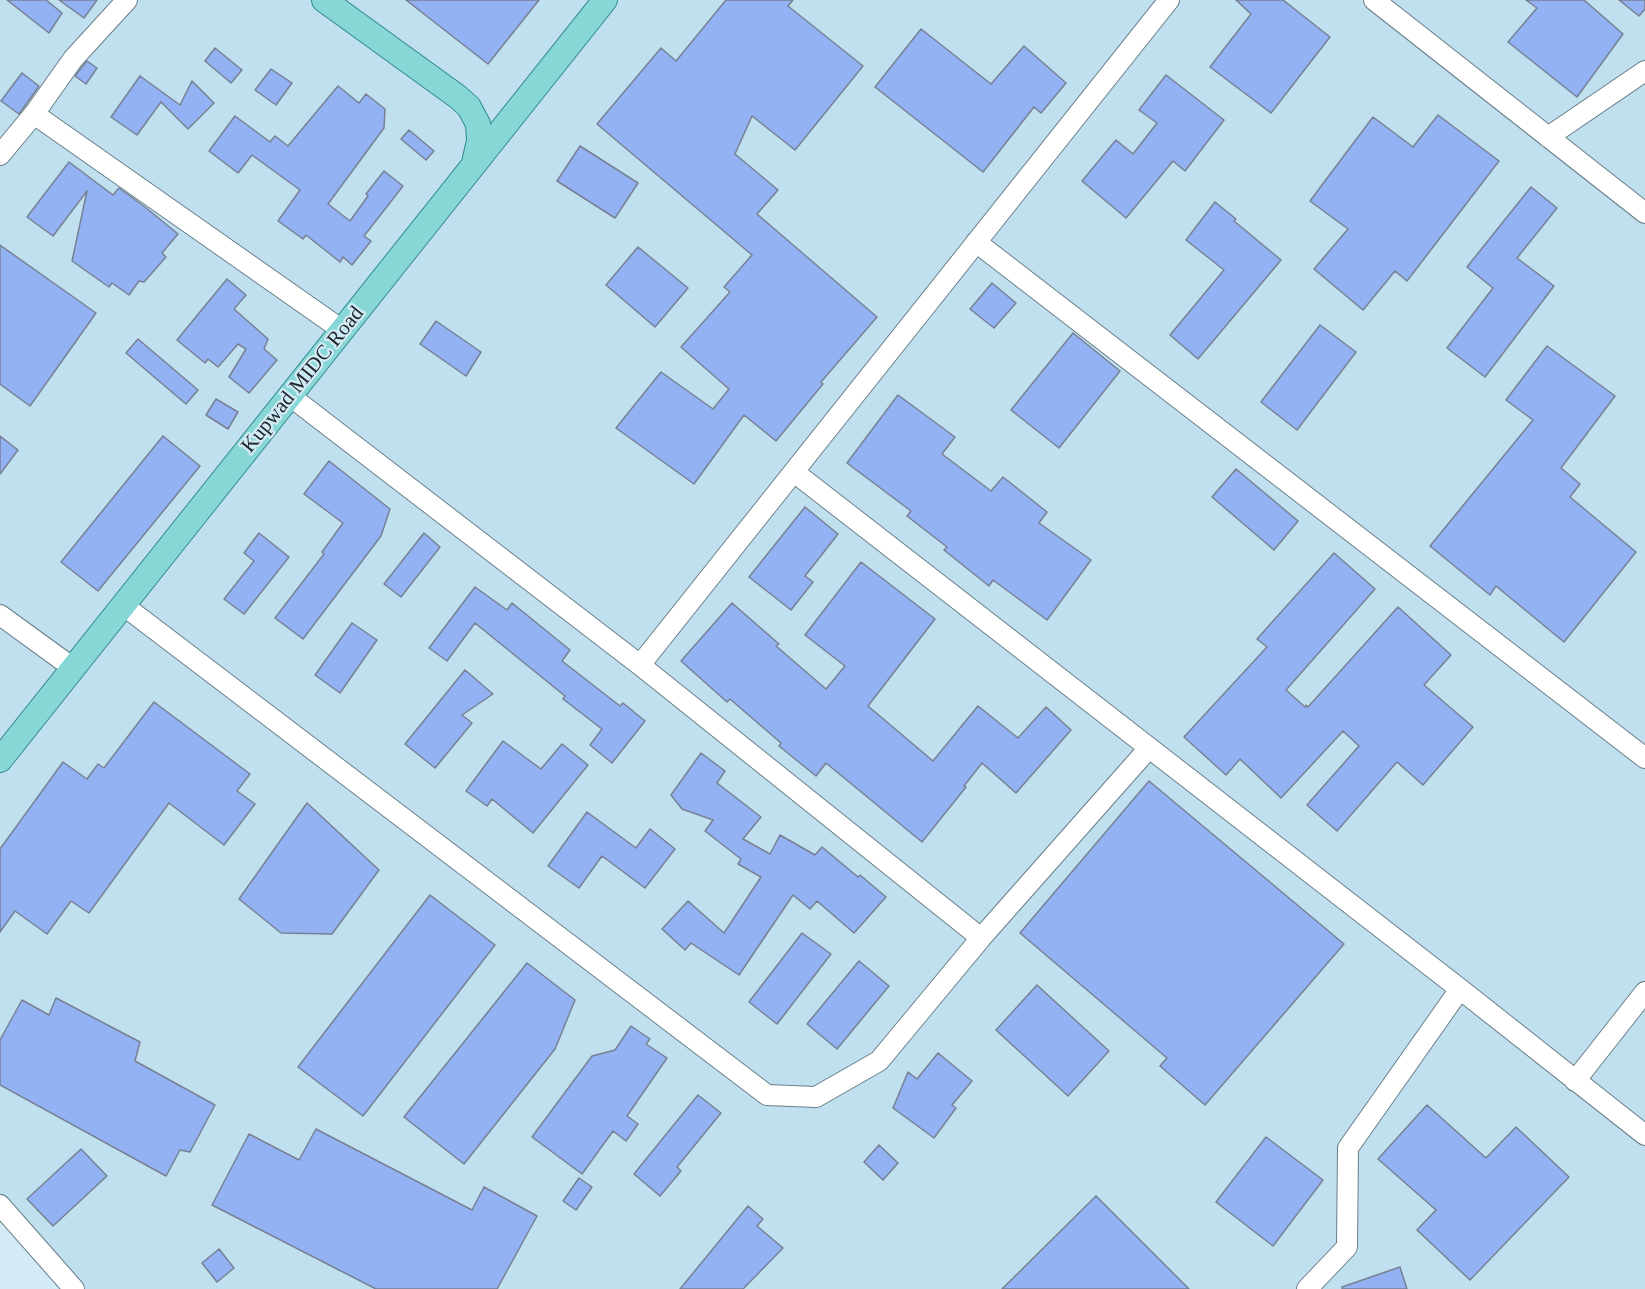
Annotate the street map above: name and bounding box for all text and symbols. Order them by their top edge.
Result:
street label: Kupwad MIDC Road [236,302,370,458]

